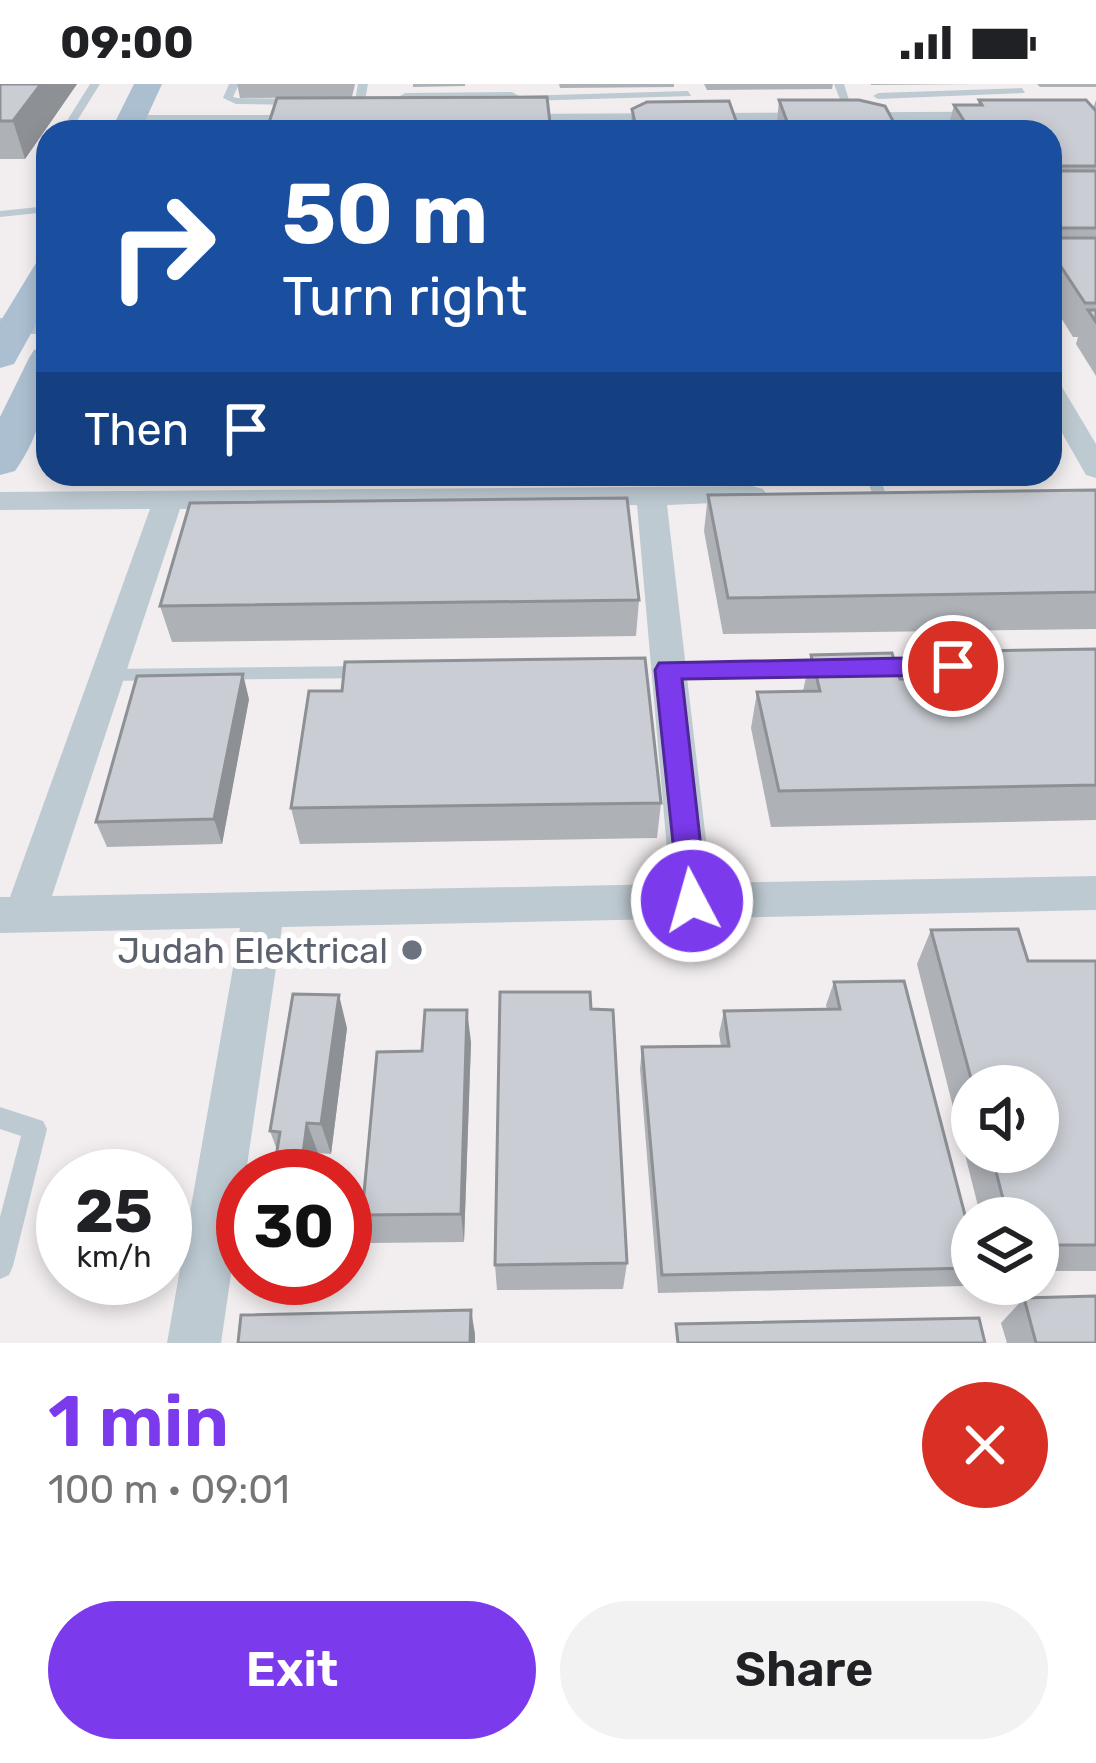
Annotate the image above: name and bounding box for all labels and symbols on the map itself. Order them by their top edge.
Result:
pin [902,615,1004,717]
position arrow [629,838,755,964]
place label: Judah Elektrical [117,929,388,972]
marker: Judah Elektrical [399,937,425,963]
speed limit sign: 30 [216,1149,372,1305]

